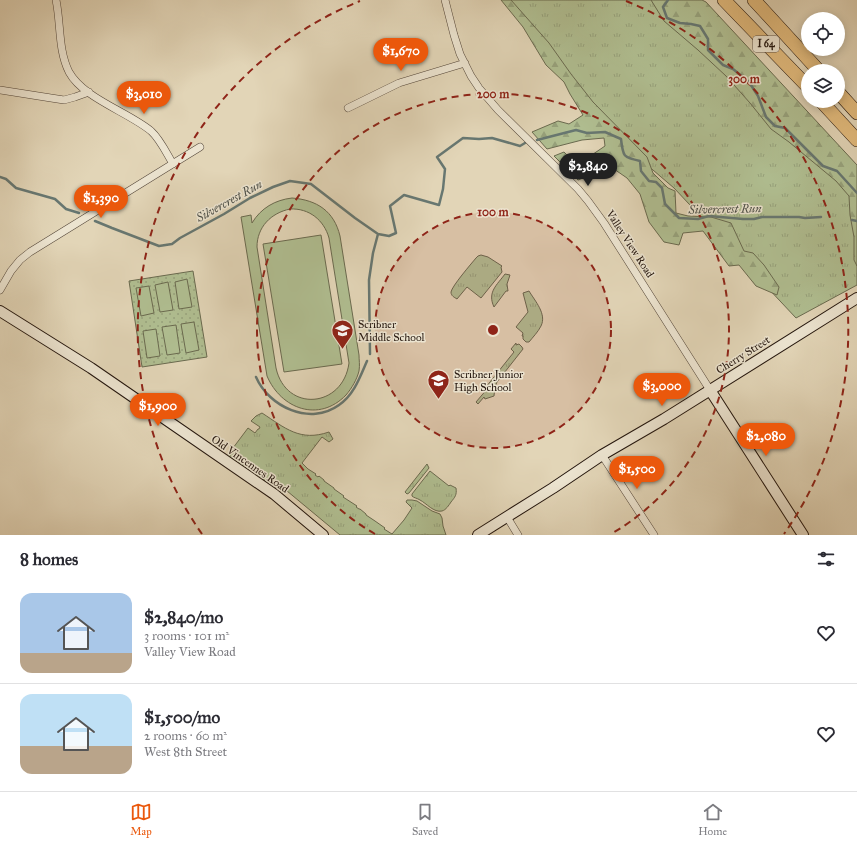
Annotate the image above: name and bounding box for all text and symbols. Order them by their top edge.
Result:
map controls [801,12,845,108]
button: locate [801,12,845,56]
road number: I 64 [753,36,779,52]
pin: $1,670 [368,38,434,72]
text: $1,670 [382,43,420,59]
button: layers [801,64,845,108]
text: 300 m [728,72,761,87]
pin: $3,010 [111,81,177,115]
text: $3,010 [126,86,162,102]
text: 200 m [477,87,510,101]
pin: $2,840 [555,153,621,187]
text: $2,840 [568,158,608,174]
water label: Silvercrest Run [193,177,265,225]
pin: $1,390 [68,185,134,219]
text: $1,390 [83,190,119,206]
water label: Silvercrest Run [687,201,762,217]
text: 100 m [477,205,510,219]
street label: Valley View Road [603,207,657,280]
school or university icon: Scribner Middle School [329,317,355,350]
place label: Scribner Middle School [358,318,424,344]
centre of rings [486,323,500,337]
street label: Cherry Street [714,333,773,377]
school or university icon: Scribner Junior High School [425,367,451,400]
place label: Scribner Junior High School [454,368,524,394]
pin: $3,000 [629,373,695,407]
text: $3,000 [642,378,682,394]
pin: $1,900 [125,393,191,427]
text: $1,900 [139,398,177,414]
pin: $2,080 [733,423,799,457]
text: $2,080 [746,428,786,444]
street label: Old Vincennes Road [209,432,292,496]
pin: $1,500 [604,456,670,490]
text: $1,500 [618,461,656,477]
icon: filters [815,548,837,570]
text: 8 homes [20,549,78,570]
text: $2,840/mo [144,607,223,628]
icon: home [52,609,100,657]
icon: heart [815,622,837,644]
text: 3 rooms · 101 m² [144,628,229,644]
text: Valley View Road [144,644,236,660]
text: $1,500/mo [144,707,220,728]
icon: home [52,710,100,758]
icon: heart [815,723,837,745]
text: 2 rooms · 60 m² [144,728,227,744]
text: West 8th Street [144,744,227,760]
tab: Map [130,801,152,838]
tab: Saved [412,801,438,838]
tab: Home [698,801,727,838]

